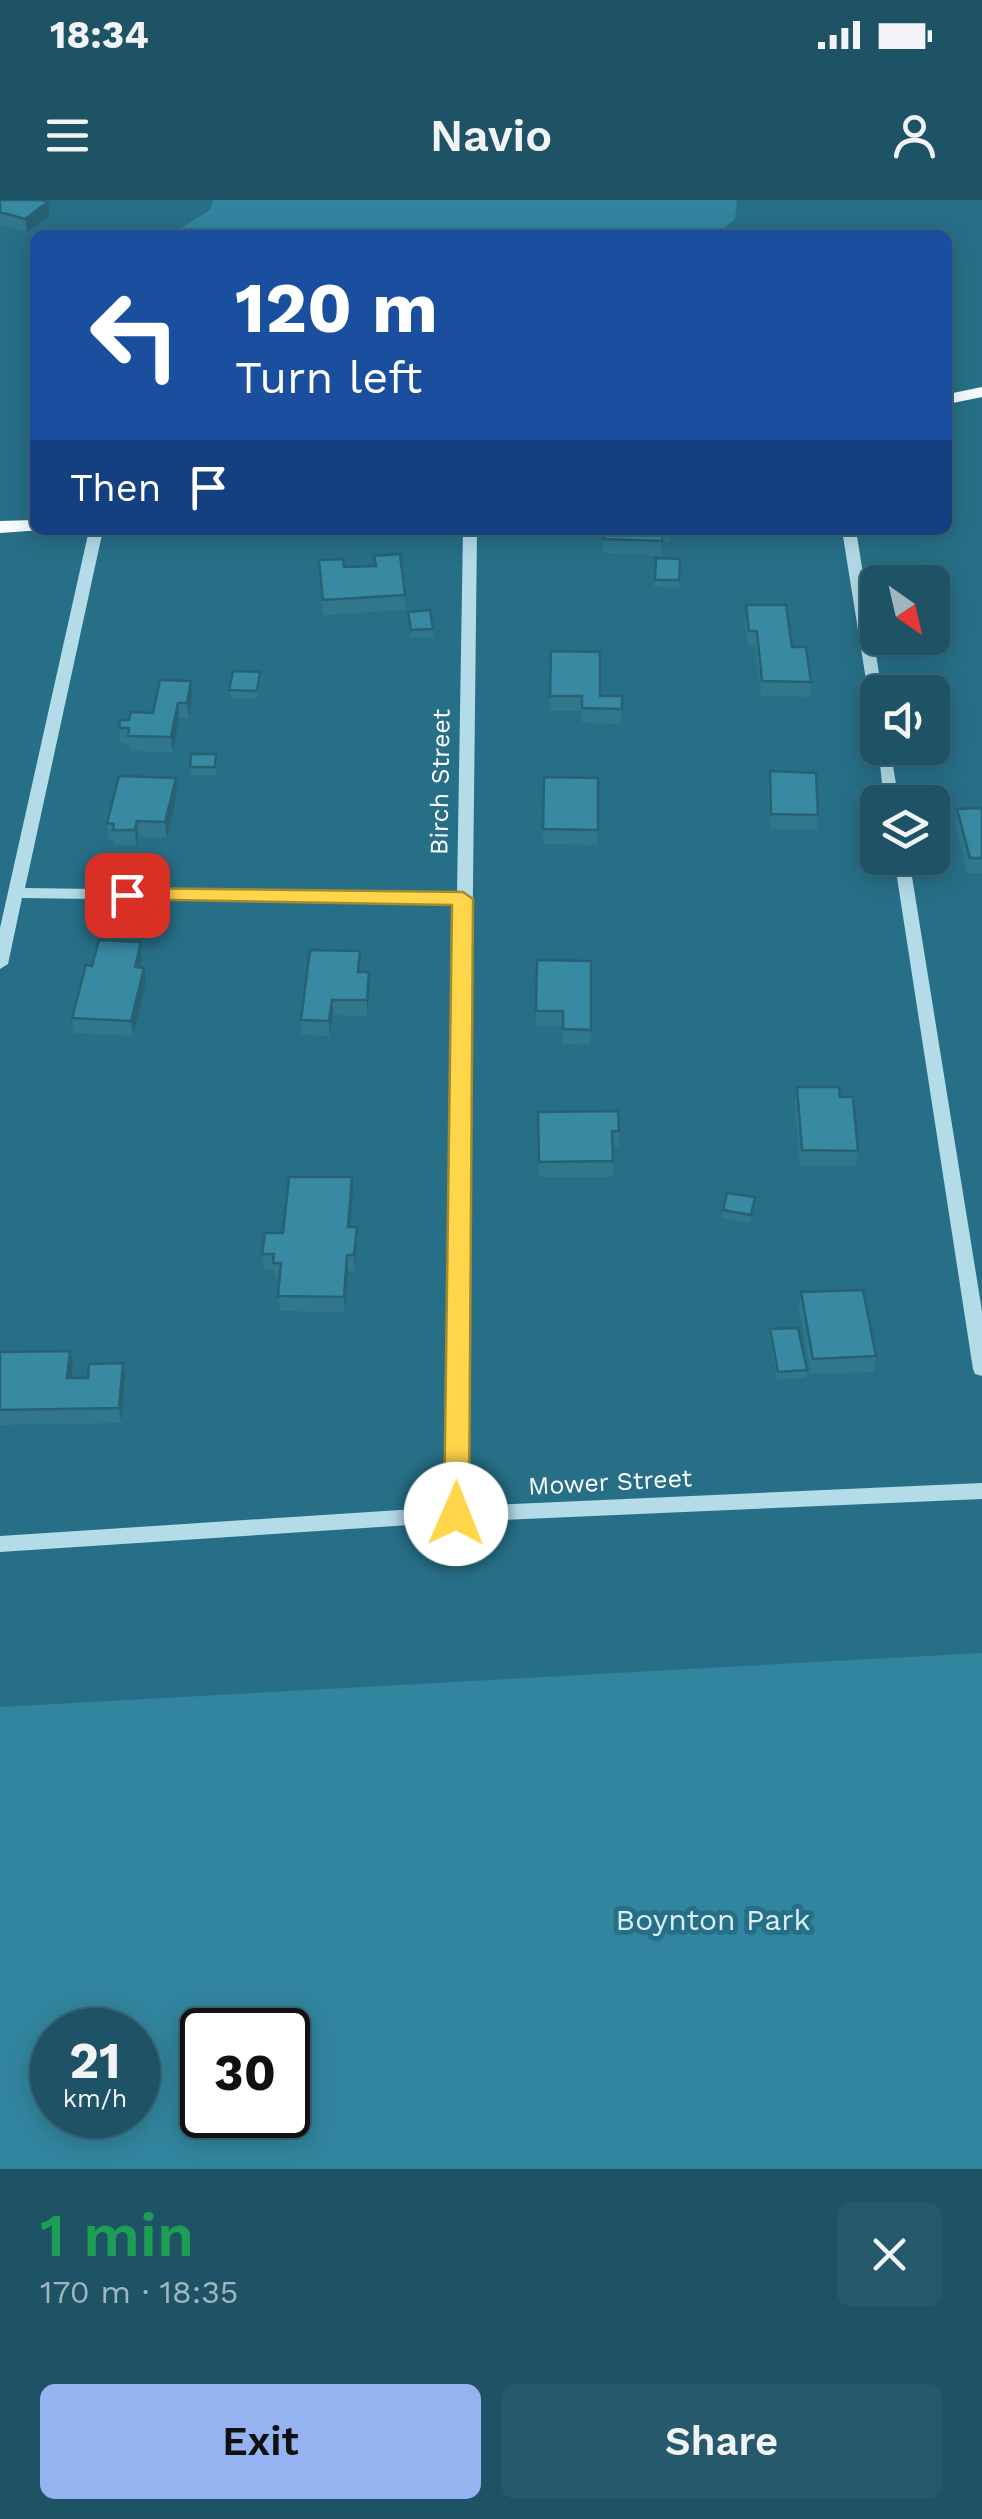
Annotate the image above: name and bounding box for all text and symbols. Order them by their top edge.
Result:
text: 18:34 [50,13,149,57]
icon: menu [40,108,95,163]
icon: person [887,108,942,163]
text: Navio [430,109,552,162]
text: 120 m [235,267,438,349]
icon: left [70,270,200,400]
text: Turn left [235,351,422,404]
icon: arrive [181,460,236,515]
text: Then [70,466,161,510]
north arrow [860,565,950,655]
map controls [860,565,950,875]
button: sound [860,675,950,765]
street label: Birch Street [424,708,456,855]
button: layers [860,785,950,875]
pin [85,853,170,938]
icon: arrive [100,868,155,923]
position arrow [404,1462,508,1566]
street label: Mower Street [527,1463,693,1501]
park label: Boynton Park [616,1902,810,1937]
speed limit sign: 30 [180,2008,310,2138]
text: 21 [69,2031,121,2090]
text: km/h [63,2084,127,2113]
text: 1 min [40,2200,194,2271]
button: close [837,2202,942,2307]
text: 170 m · 18:35 [40,2273,238,2311]
button: Exit [40,2384,481,2499]
button: Share [501,2384,942,2499]

